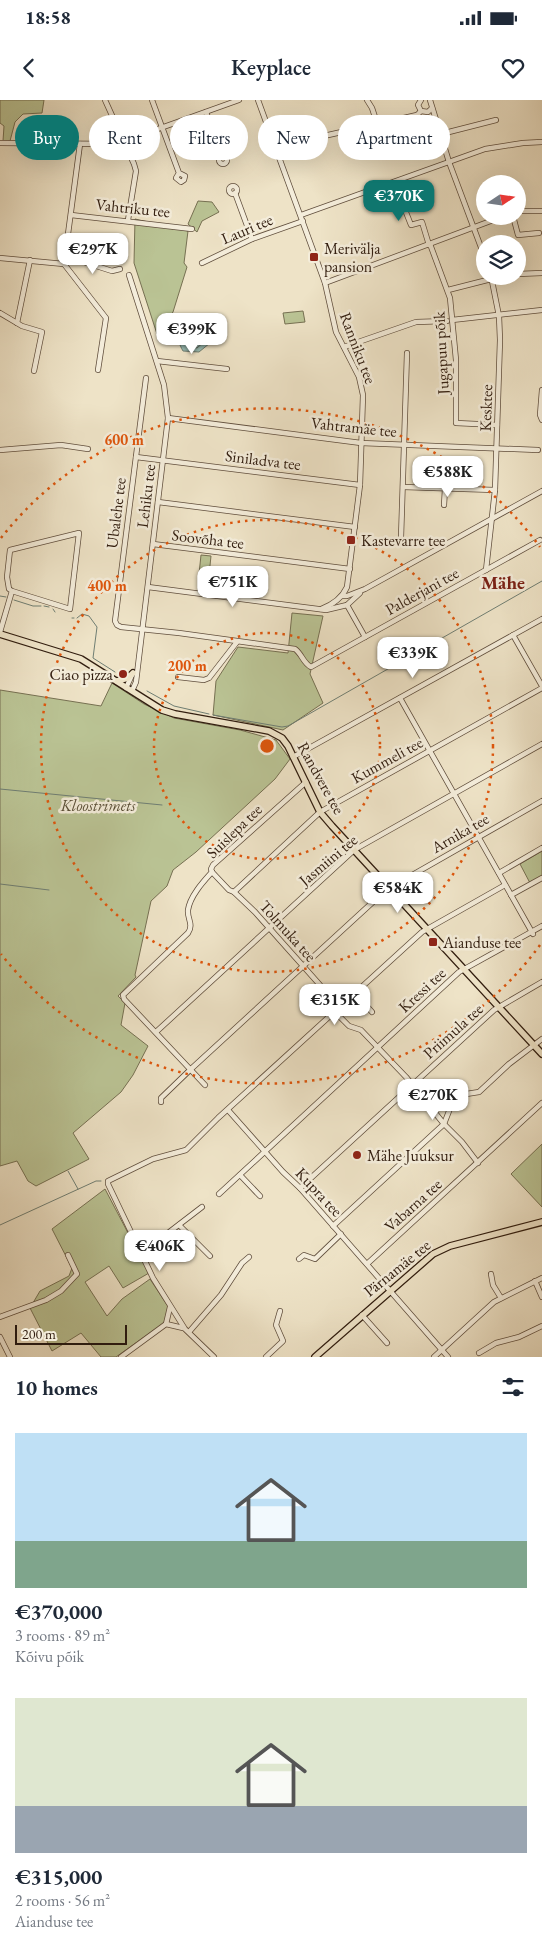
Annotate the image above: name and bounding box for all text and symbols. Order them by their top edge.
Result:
text: 18:58 [25,5,71,30]
text: Keyplace [231,53,311,82]
icon: back [15,54,43,82]
icon: heart [499,54,527,82]
chip: Buy [15,115,79,160]
chip: Rent [89,115,160,160]
chip: Filters [170,115,248,160]
chip: New [258,115,328,160]
chip: Apartment [338,115,450,160]
north arrow [476,175,526,225]
map controls [476,175,526,285]
pin: €370K [364,180,434,222]
text: €370K [374,185,424,206]
street label: Vahtriku tee [95,194,171,222]
street label: Lauri tee [218,209,276,249]
pin: €297K [58,232,128,275]
button: layers [476,235,526,285]
text: €297K [68,238,118,259]
place label: Merivälja pansion [324,238,381,277]
marker: Merivälja pansion [308,251,320,263]
street label: Ranniku tee [335,309,381,387]
street label: Jugapuu põik [428,310,454,397]
pin: €399K [157,312,227,355]
text: €399K [167,318,217,339]
street label: Kesktee [475,384,497,432]
street label: Vahtramäe tee [310,412,398,442]
text: 600 m [104,430,144,449]
street label: Siniladva tee [224,445,302,475]
pin: €588K [413,456,483,498]
text: €588K [423,461,473,482]
street label: Lehiku tee [132,463,160,529]
street label: Ubalehe tee [101,476,131,550]
street label: Soovõha tee [171,524,245,554]
place label: Kastevarre tee [361,530,445,551]
marker: Kastevarre tee [345,534,357,546]
street label: Palderjani tee [382,562,462,620]
pin: €751K [198,566,268,608]
district label: Mähe [481,570,525,595]
text: €751K [208,571,258,592]
text: 400 m [87,576,127,595]
pin: €339K [378,636,448,679]
text: €339K [388,642,438,663]
text: 200 m [167,656,207,675]
place label: Ciao pizza [50,664,114,685]
marker: Ciao pizza [117,668,129,680]
street label: Kummeli tee [347,732,427,788]
centre of rings [258,737,276,755]
street label: Randvere tee [293,738,349,818]
park label: Kloostrimets [60,795,136,816]
street label: Suislepa tee [202,799,266,863]
street label: Arnika tee [427,808,493,858]
street label: Jasmiini tee [293,829,362,892]
pin: €584K [363,872,433,914]
text: €584K [373,877,423,898]
street label: Tolmuka tee [255,896,321,966]
place label: Aianduse tee [442,932,521,953]
marker: Aianduse tee [427,936,439,948]
street label: Kressi tee [394,963,450,1017]
pin: €315K [300,984,370,1026]
text: €315K [310,989,360,1010]
street label: Priimula tee [419,999,487,1063]
pin: €270K [398,1078,468,1121]
text: €270K [408,1084,458,1105]
place label: Mähe Juuksur [367,1145,455,1166]
marker: Mähe Juuksur [351,1149,363,1161]
street label: Kupra tee [291,1163,347,1221]
street label: Vabarna tee [380,1174,446,1236]
pin: €406K [125,1230,195,1272]
text: €406K [135,1235,185,1256]
street label: Pärnamäe tee [359,1235,435,1301]
scale bar [15,1322,128,1345]
text: 200 m [22,1325,56,1343]
icon: filters [499,1373,527,1401]
text: 10 homes [15,1374,98,1401]
icon: home [226,1465,316,1555]
text: €370,000 [15,1598,102,1625]
text: 3 rooms · 89 m² [15,1625,110,1646]
text: Kõivu põik [15,1646,84,1667]
icon: home [226,1730,316,1820]
text: €315,000 [15,1863,102,1890]
text: 2 rooms · 56 m² [15,1890,110,1911]
text: Aianduse tee [15,1911,93,1932]

